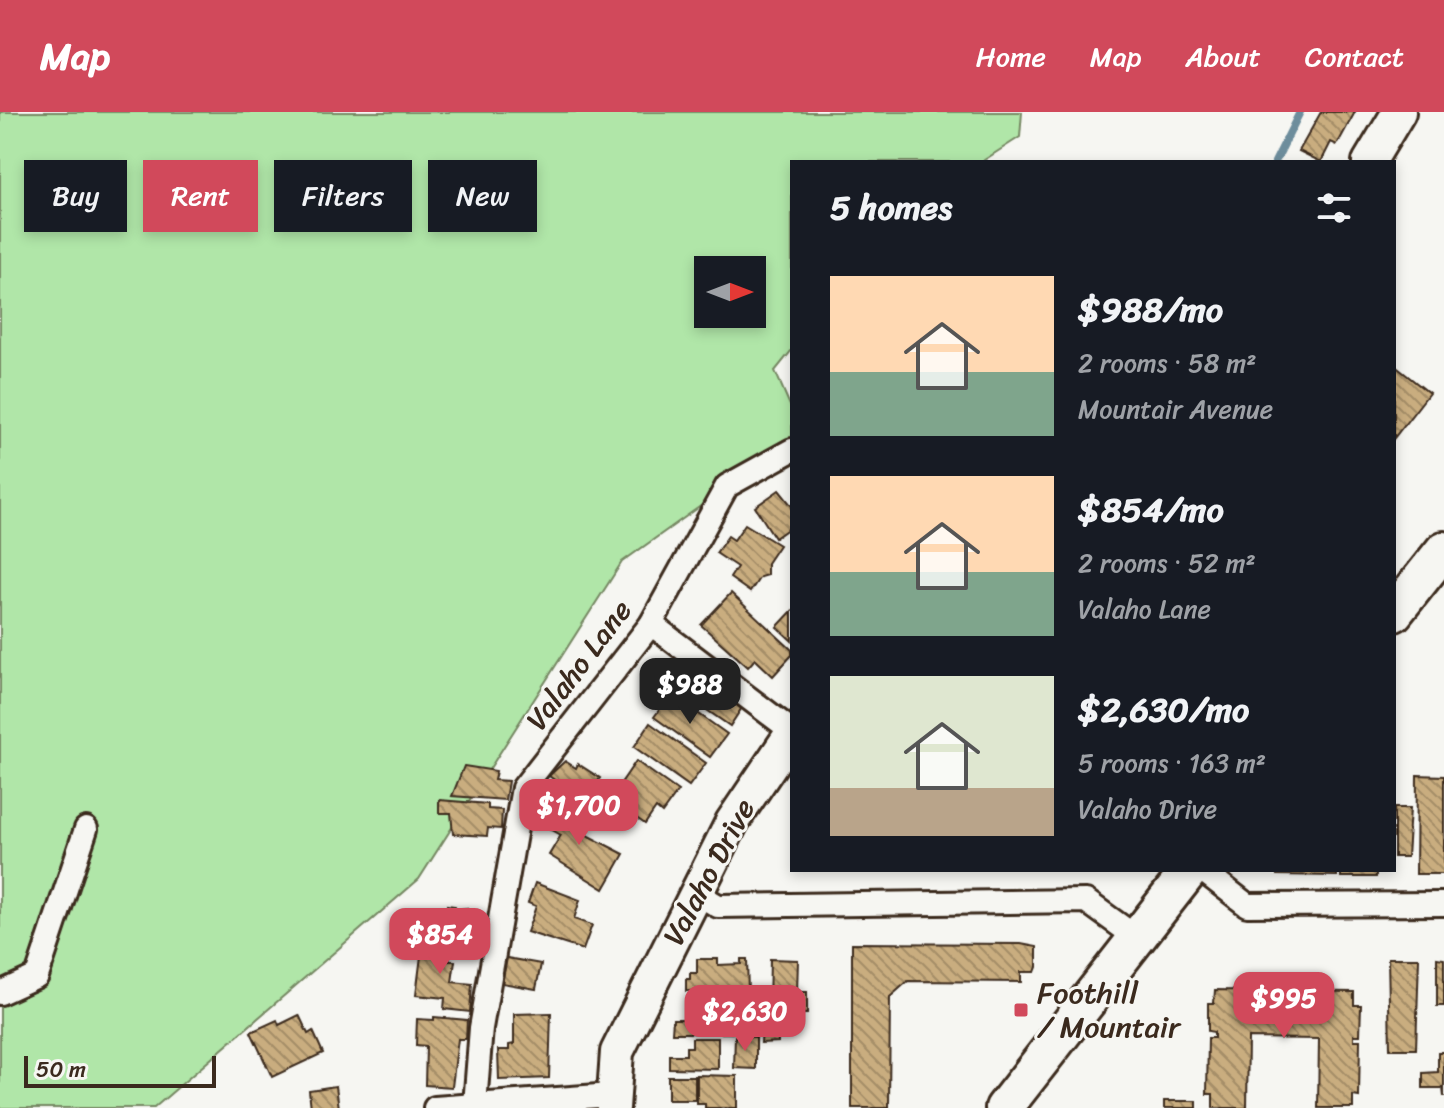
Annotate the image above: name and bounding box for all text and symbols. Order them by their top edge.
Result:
text: Map [40,23,110,90]
text: Home [976,32,1046,81]
text: Map [1090,32,1141,81]
text: About [1185,32,1261,81]
text: Contact [1305,32,1404,81]
chip: Buy [24,160,127,232]
chip: Rent [143,160,258,232]
chip: Filters [274,160,412,232]
chip: New [428,160,537,232]
text: 5 homes [830,178,952,238]
icon: filters [1312,186,1356,230]
north arrow [694,256,766,328]
map controls [694,256,766,328]
text: $988/mo [1078,280,1223,340]
icon: home [894,308,990,404]
text: 2 rooms · 58 m² [1078,340,1256,386]
text: Mountair Avenue [1078,386,1273,432]
text: $854/mo [1078,480,1224,540]
icon: home [894,508,990,604]
text: 2 rooms · 52 m² [1078,540,1256,586]
text: Valaho Lane [1078,586,1211,632]
street label: Valaho Lane [511,587,647,743]
pin: $988 [643,658,737,726]
text: $988 [658,661,722,707]
text: $2,630/mo [1078,680,1249,740]
icon: home [894,708,990,804]
text: 5 rooms · 163 m² [1078,740,1266,786]
pin: $1,700 [514,779,644,847]
text: $1,700 [537,782,621,828]
text: Valaho Drive [1078,786,1217,832]
street label: Valaho Drive [647,788,771,956]
pin: $854 [393,908,487,976]
text: $854 [407,911,473,957]
place label: Foothill / Mountair [1037,966,1182,1054]
pin: $995 [1237,972,1331,1040]
text: $995 [1251,975,1317,1021]
pin: $2,630 [680,985,810,1053]
text: $2,630 [703,988,787,1034]
marker: Foothill / Mountair [1012,1001,1030,1019]
text: 50 m [36,1050,86,1089]
scale bar [24,1052,216,1088]

